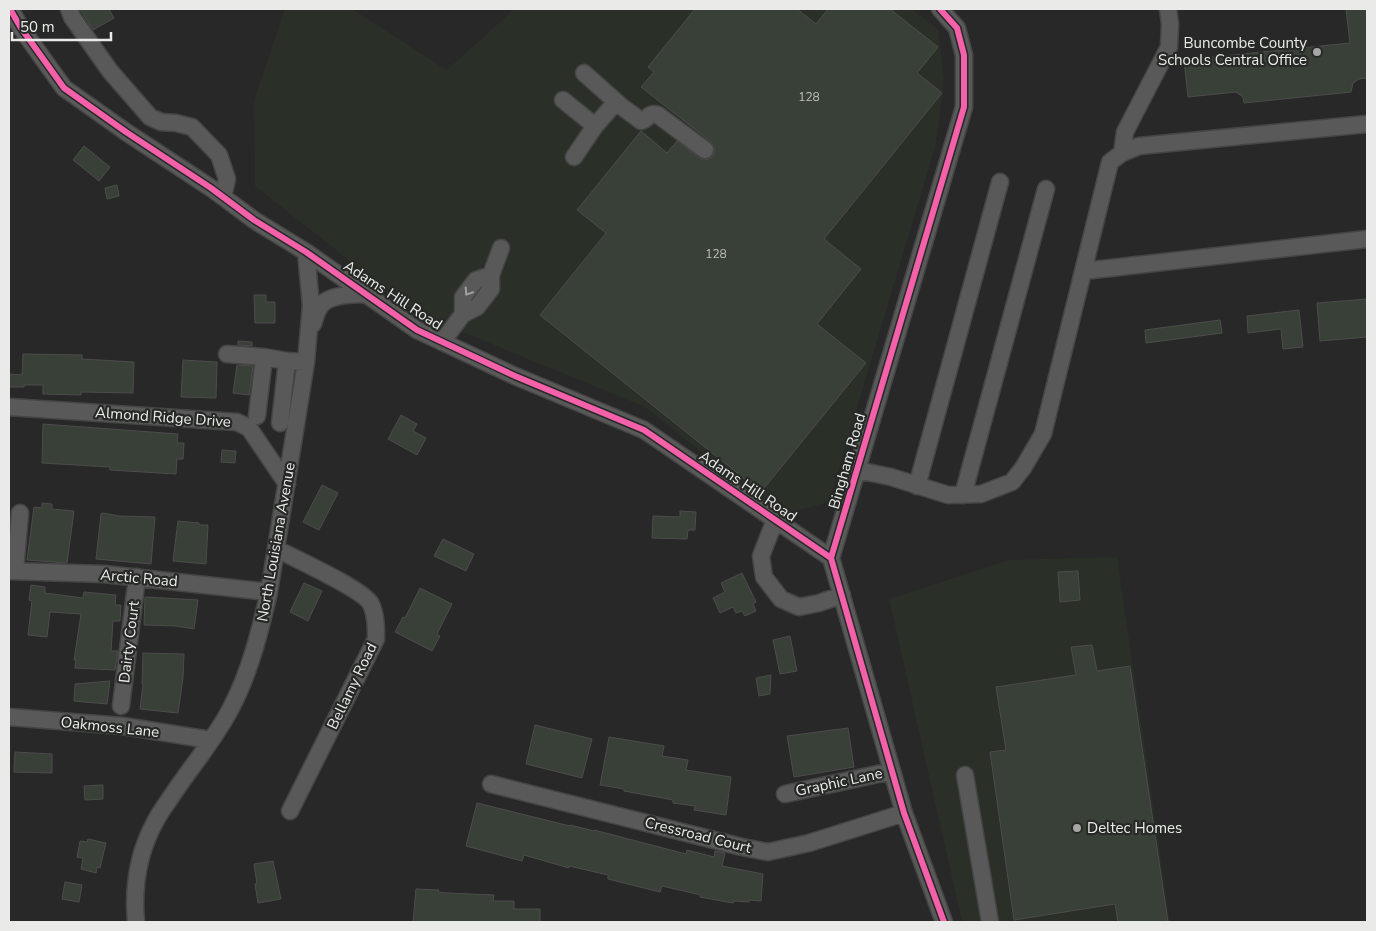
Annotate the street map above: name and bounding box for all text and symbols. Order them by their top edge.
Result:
scale bar [12,10,111,42]
text: 50 m [20,17,55,37]
place label: Buncombe County Schools Central Office [1158,33,1307,70]
marker: Buncombe County Schools Central Office [1311,46,1323,58]
house number: 128 [798,89,820,105]
house number: 128 [705,246,727,262]
street label: Adams Hill Road [340,256,446,334]
one-way arrow [465,286,474,296]
street label: Almond Ridge Drive [94,402,232,432]
street label: Bingham Road [824,411,870,511]
street label: Adams Hill Road [695,446,801,526]
street label: North Louisiana Avenue [252,461,300,623]
street label: Arctic Road [99,565,179,591]
street label: Dairty Court [114,599,144,684]
street label: Bellamy Road [322,639,382,733]
street label: Oakmoss Lane [60,712,160,742]
street label: Graphic Lane [794,763,884,801]
street label: Cressroad Court [643,812,754,858]
place label: Deltec Homes [1087,818,1182,838]
marker: Deltec Homes [1071,822,1083,834]

